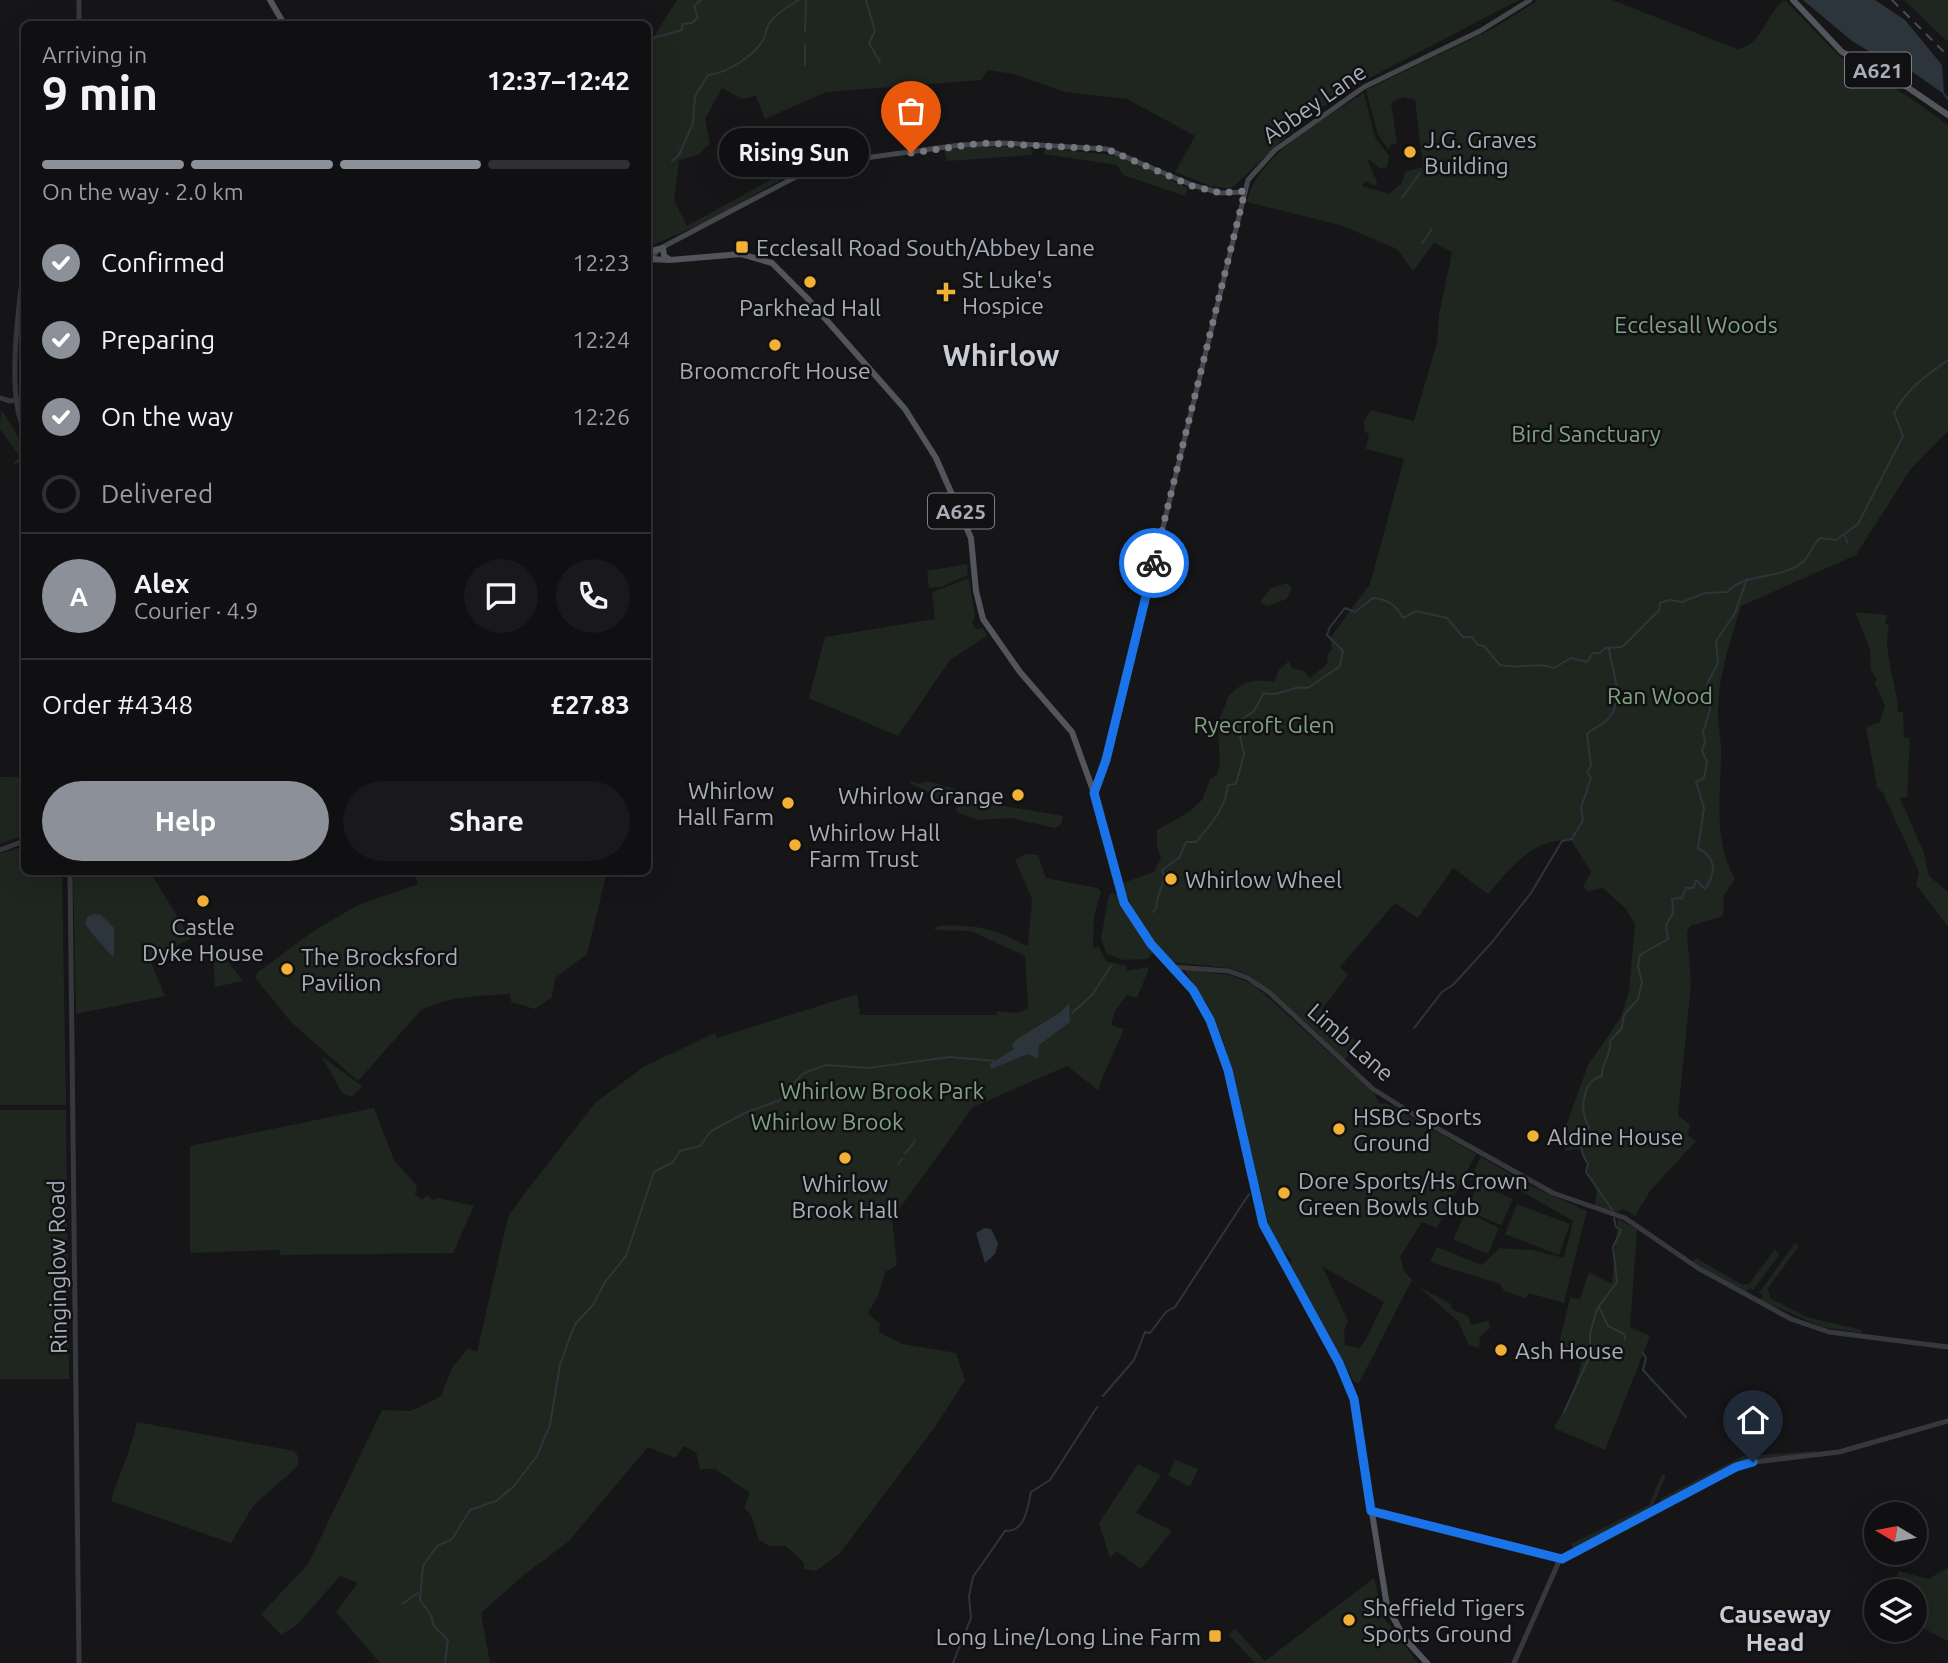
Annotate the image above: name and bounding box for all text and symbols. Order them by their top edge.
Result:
text: Arriving in [42,42,147,67]
road number: A621 [1845,52,1911,88]
street label: Abbey Lane [1258,58,1370,148]
text: 12:37–12:42 [487,66,630,95]
text: 9 min [42,67,158,119]
pin [881,81,941,153]
icon: bag [892,92,930,130]
place label: J.G. Graves Building [1424,127,1537,178]
callout: Rising Sun [718,128,869,178]
text: Rising Sun [738,140,850,165]
marker: J.G. Graves Building [1402,144,1418,160]
text: On the way · 2.0 km [42,179,244,204]
place label: Ecclesall Road South/Abbey Lane [756,235,1095,260]
marker: Ecclesall Road South/Abbey Lane [734,239,750,255]
icon: check [42,244,80,282]
text: Confirmed [101,248,225,277]
text: 12:23 [572,250,630,275]
place label: St Luke's Hospice [962,267,1052,318]
marker: Parkhead Hall [802,274,818,290]
marker: St Luke's Hospice [936,282,956,302]
place label: Parkhead Hall [739,295,881,320]
park label: Ecclesall Woods [1614,312,1778,337]
icon: check [42,321,80,359]
text: Preparing [101,325,215,354]
text: 12:24 [572,327,630,352]
marker: Broomcroft House [767,337,783,353]
district label: Whirlow [943,338,1060,372]
place label: Broomcroft House [679,358,871,383]
icon: check [42,398,80,436]
text: On the way [101,402,233,431]
text: 12:26 [572,404,630,429]
park label: Bird Sanctuary [1511,421,1661,446]
text: Delivered [101,479,213,508]
road number: A625 [928,494,994,528]
courier [1119,528,1189,598]
icon: bike [1135,544,1173,582]
button: chat [464,559,538,633]
button: phone [556,559,630,633]
text: Alex [134,569,189,598]
text: A [70,582,88,611]
text: Courier · 4.9 [134,598,258,623]
park label: Ran Wood [1607,683,1713,708]
text: Order #4348 [42,690,193,719]
text: £27.83 [550,690,630,719]
park label: Ryecroft Glen [1193,712,1335,737]
place label: Whirlow Hall Farm [677,778,774,829]
button: Help [42,781,329,861]
button: Share [343,781,630,861]
place label: Whirlow Grange [838,783,1004,808]
marker: Whirlow Grange [1010,787,1026,803]
marker: Whirlow Hall Farm [780,795,796,811]
place label: Whirlow Hall Farm Trust [809,820,940,871]
marker: Whirlow Hall Farm Trust [787,837,803,853]
place label: Whirlow Wheel [1185,867,1342,892]
marker: Whirlow Wheel [1163,871,1179,887]
marker: Castle Dyke House [195,893,211,909]
place label: Castle Dyke House [142,914,264,965]
place label: The Brocksford Pavilion [301,944,458,995]
marker: The Brocksford Pavilion [279,961,295,977]
street label: Limb Lane [1303,998,1399,1086]
park label: Whirlow Brook Park [780,1078,984,1103]
place label: HSBC Sports Ground [1353,1104,1482,1155]
park label: Whirlow Brook [750,1109,904,1134]
marker: HSBC Sports Ground [1331,1121,1347,1137]
place label: Aldine House [1547,1124,1683,1149]
marker: Aldine House [1525,1128,1541,1144]
marker: Whirlow Brook Hall [837,1150,853,1166]
place label: Dore Sports/Hs Crown Green Bowls Club [1298,1168,1528,1219]
place label: Whirlow Brook Hall [792,1171,899,1222]
street label: Ringinglow Road [43,1180,71,1354]
marker: Dore Sports/Hs Crown Green Bowls Club [1276,1185,1292,1201]
place label: Ash House [1515,1338,1624,1363]
marker: Ash House [1493,1342,1509,1358]
pin [1723,1390,1783,1462]
icon: home [1734,1401,1772,1439]
north arrow [1864,1502,1927,1564]
map controls [1864,1502,1927,1642]
button: layers [1864,1579,1927,1642]
place label: Sheffield Tigers Sports Ground [1363,1595,1525,1646]
district label: Causeway Head [1719,1601,1831,1656]
marker: Sheffield Tigers Sports Ground [1341,1612,1357,1628]
place label: Long Line/Long Line Farm [936,1624,1201,1649]
marker: Long Line/Long Line Farm [1207,1628,1223,1644]

